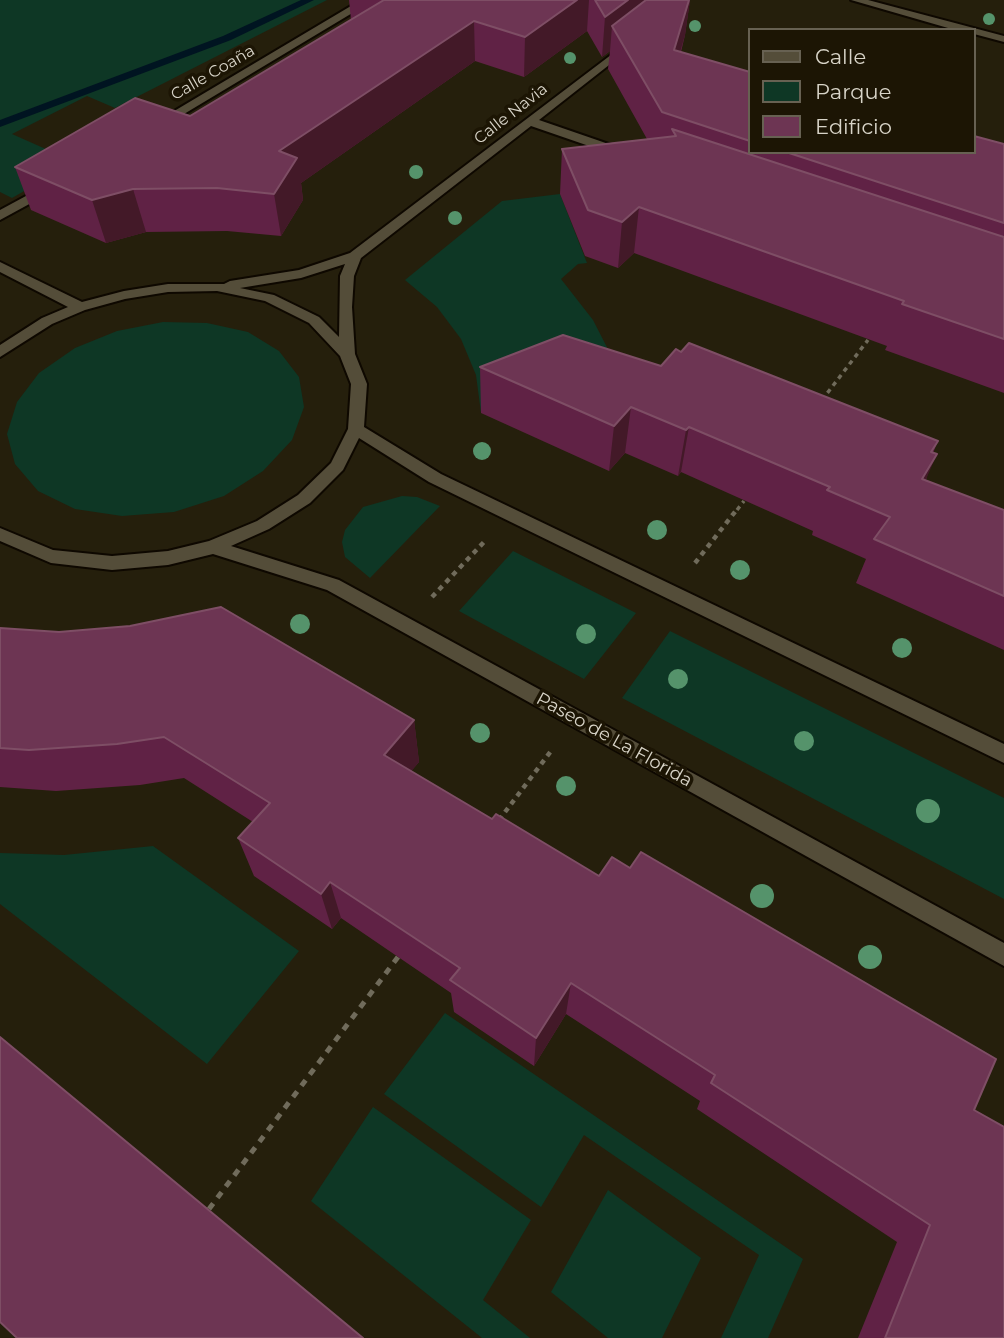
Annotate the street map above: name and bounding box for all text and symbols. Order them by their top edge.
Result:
legend [748,28,976,154]
street label: Calle Coaña [168,41,258,105]
text: Calle [815,44,866,69]
street label: Calle Navia [470,79,552,149]
text: Parque [815,79,891,104]
text: Edificio [815,114,892,139]
street label: Paseo de La Florida [532,688,696,792]

